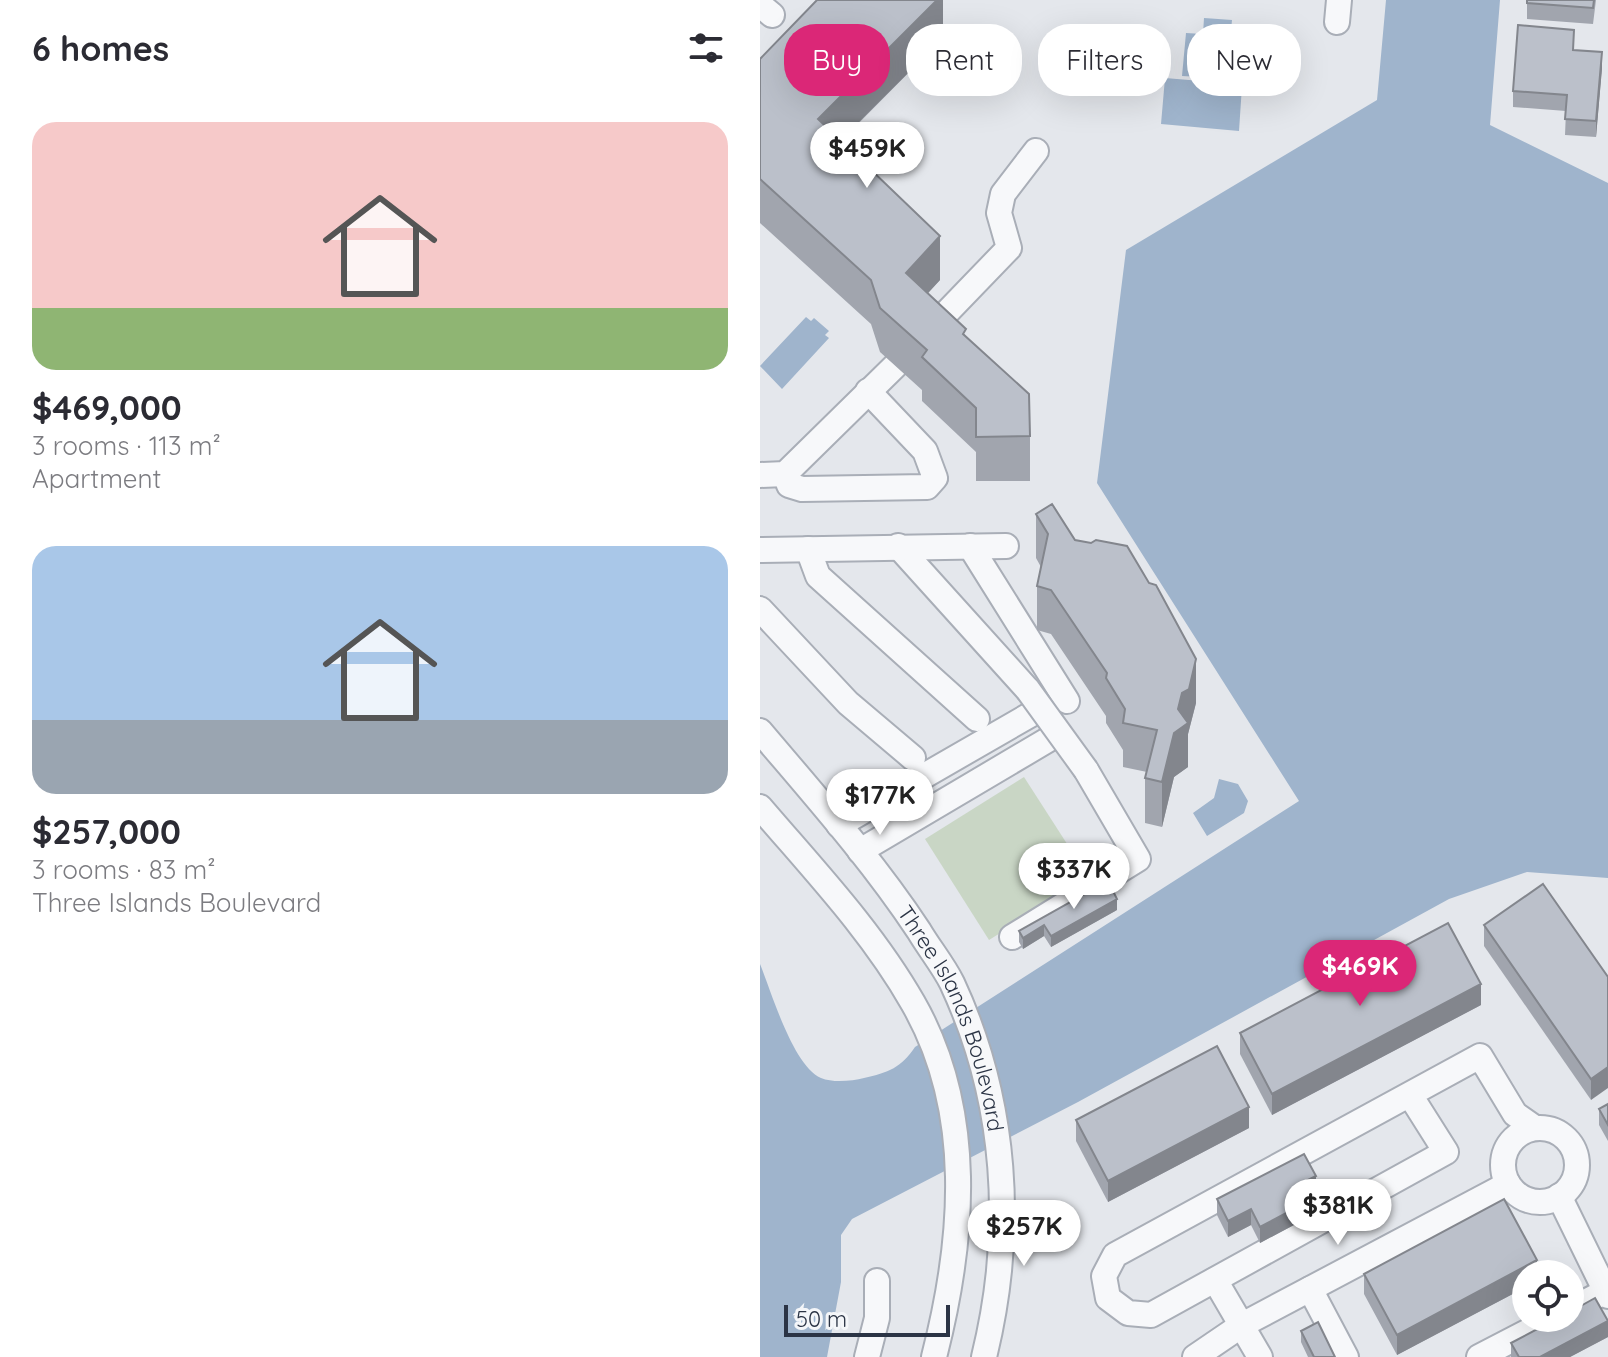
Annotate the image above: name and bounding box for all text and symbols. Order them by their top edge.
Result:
chip: Buy [784,24,890,96]
chip: Rent [906,24,1022,96]
chip: Filters [1038,24,1171,96]
chip: New [1187,24,1301,96]
icon: filters [684,26,728,70]
text: 6 homes [32,27,169,70]
pin: $459K [811,122,923,190]
text: $459K [828,131,906,164]
icon: home [308,174,452,318]
text: $469,000 [32,386,182,429]
text: 3 rooms · 113 m² [32,429,221,462]
text: Apartment [32,462,161,495]
icon: home [308,598,452,742]
pin: $177K [824,769,936,837]
text: $177K [844,778,916,811]
text: $257,000 [32,810,181,853]
pin: $337K [1018,843,1130,911]
text: $337K [1037,852,1111,885]
text: 3 rooms · 83 m² [32,853,215,886]
text: Three Islands Boulevard [32,886,321,919]
street label: Three Islands Boulevard [892,900,1010,1133]
pin: $469K [1304,940,1416,1008]
text: $469K [1322,949,1399,982]
pin: $381K [1282,1179,1394,1247]
text: $381K [1303,1188,1373,1221]
pin: $257K [968,1200,1080,1268]
text: $257K [986,1209,1062,1242]
map controls [1512,1260,1584,1332]
button: locate [1512,1260,1584,1332]
scale bar [784,1301,950,1337]
text: 50 m [796,1305,847,1333]

